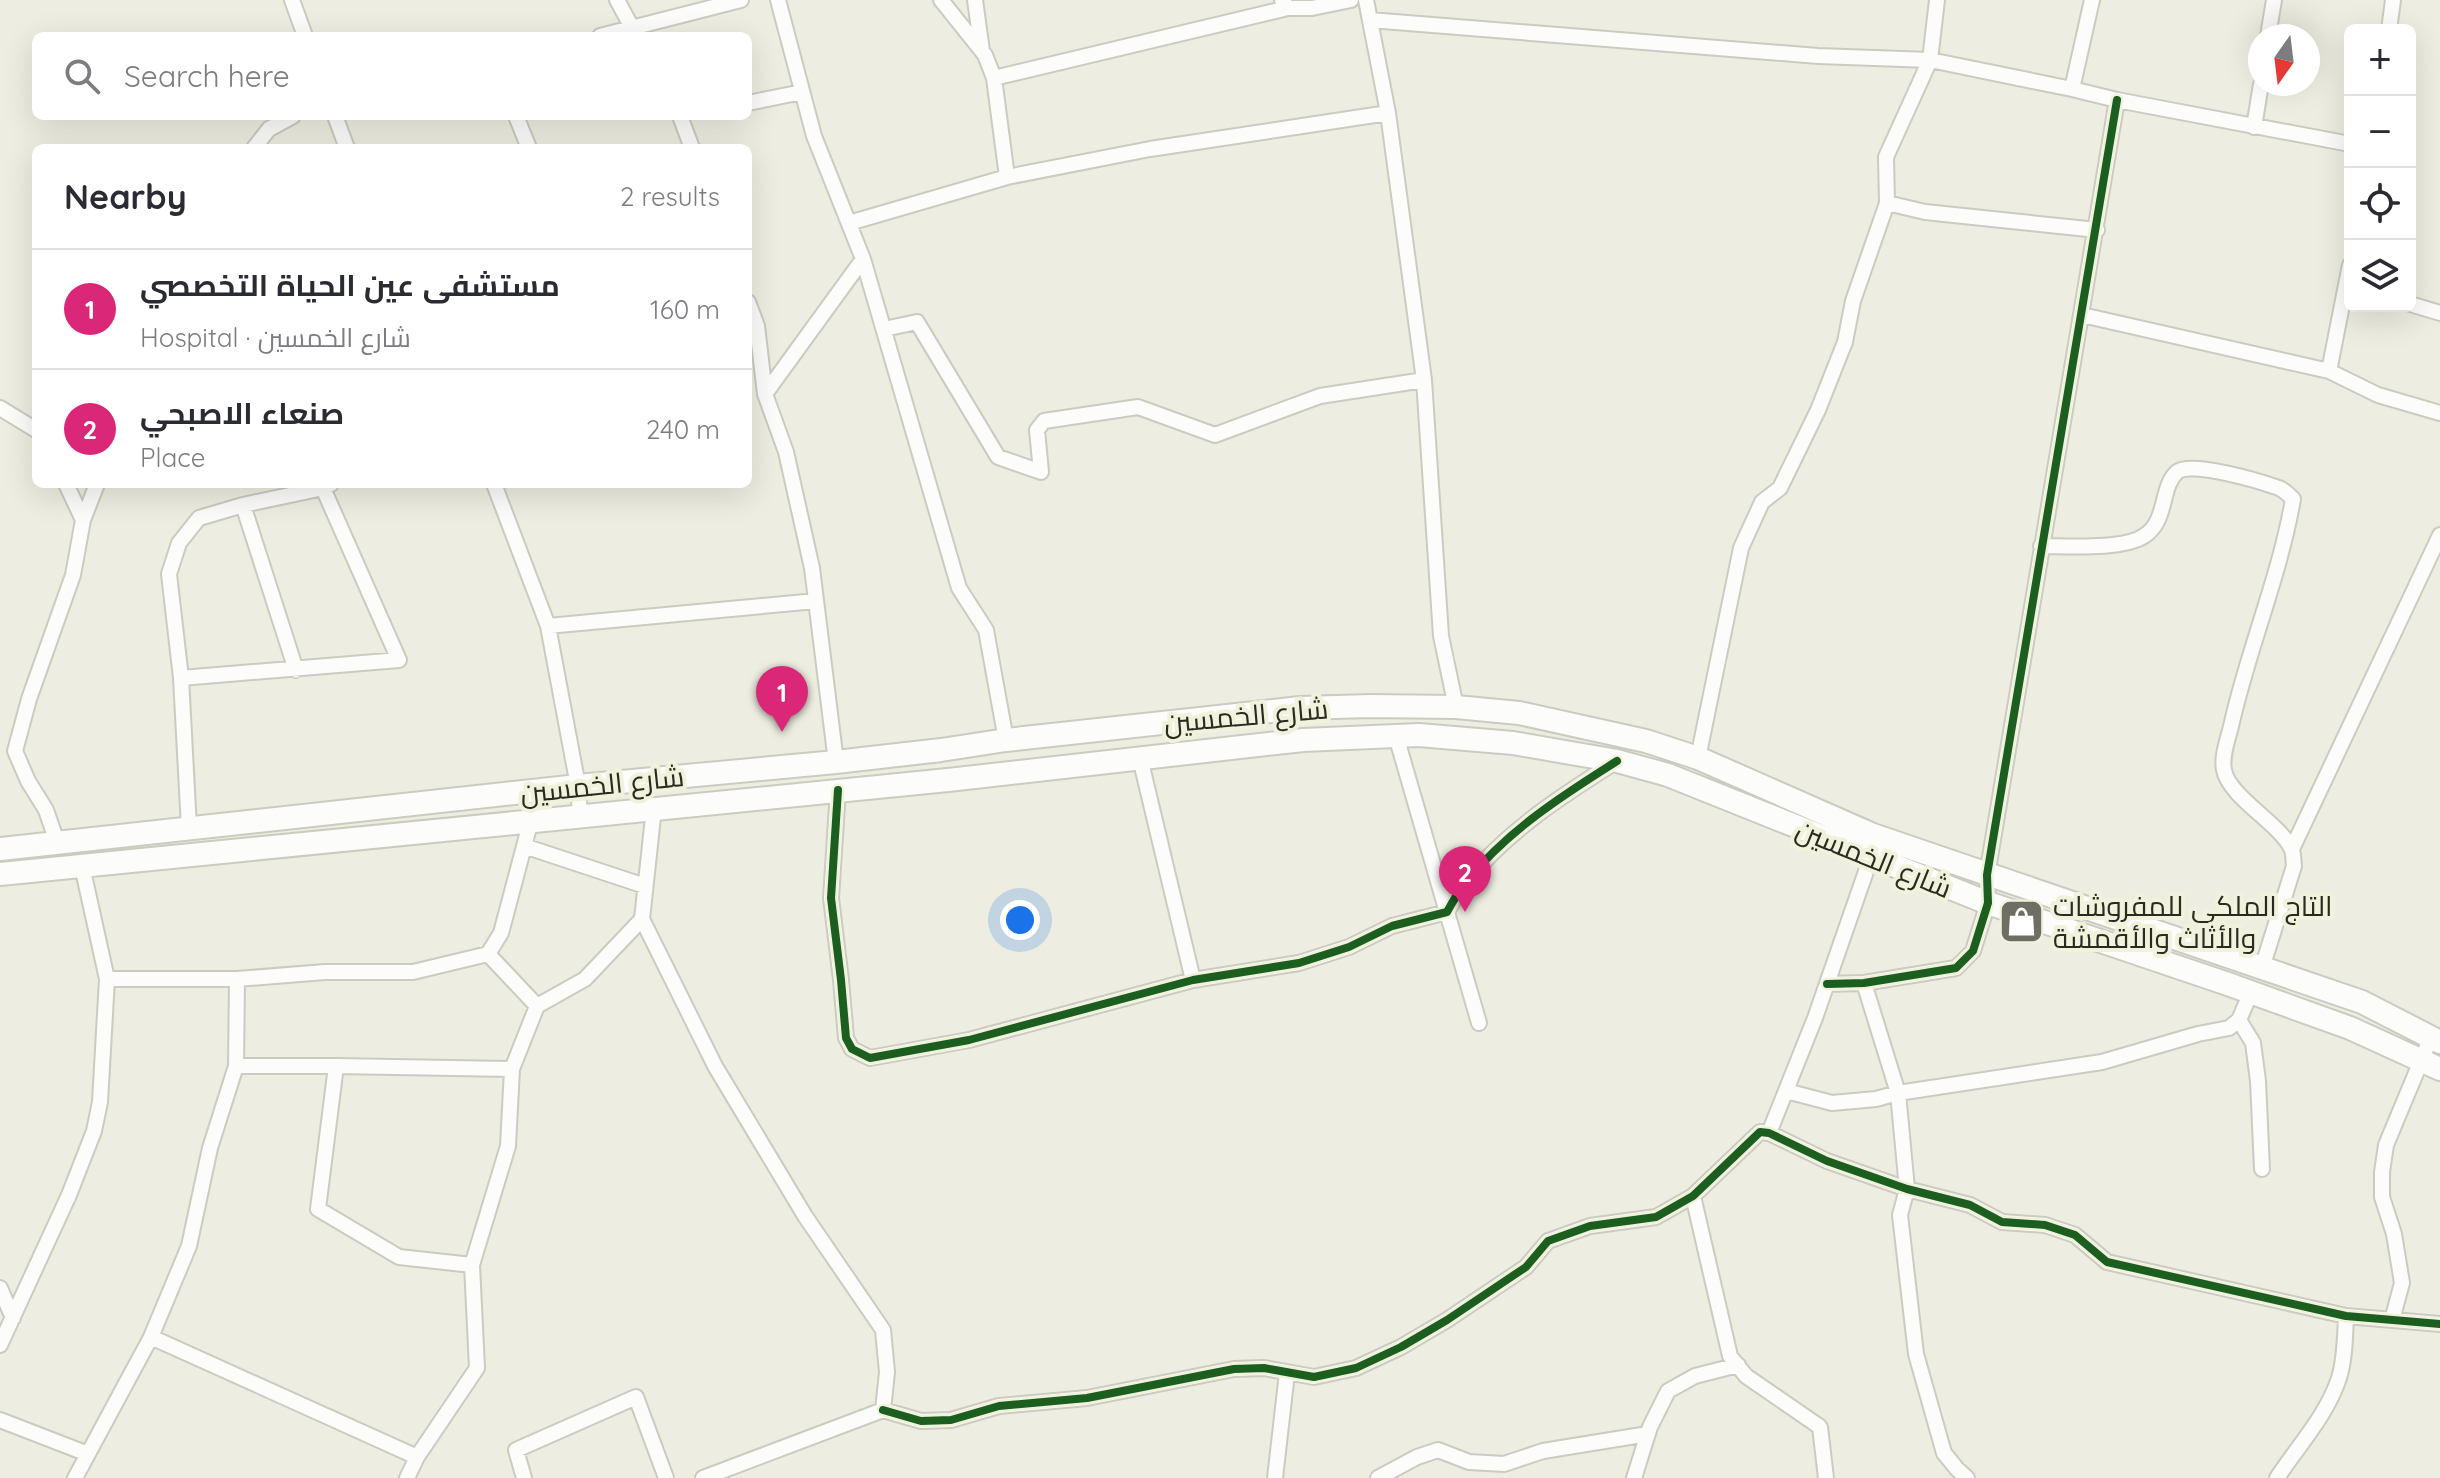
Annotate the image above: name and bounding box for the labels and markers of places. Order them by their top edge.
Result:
pin: 1 [756,666,808,732]
pin: 2 [1439,846,1491,912]
place label: التاج الملكي للمفروشات والأثاث والأقمشة [2053,888,2332,955]
shop icon: التاج الملكي للمفروشات والأثاث والأقمشة [1998,897,2046,945]

